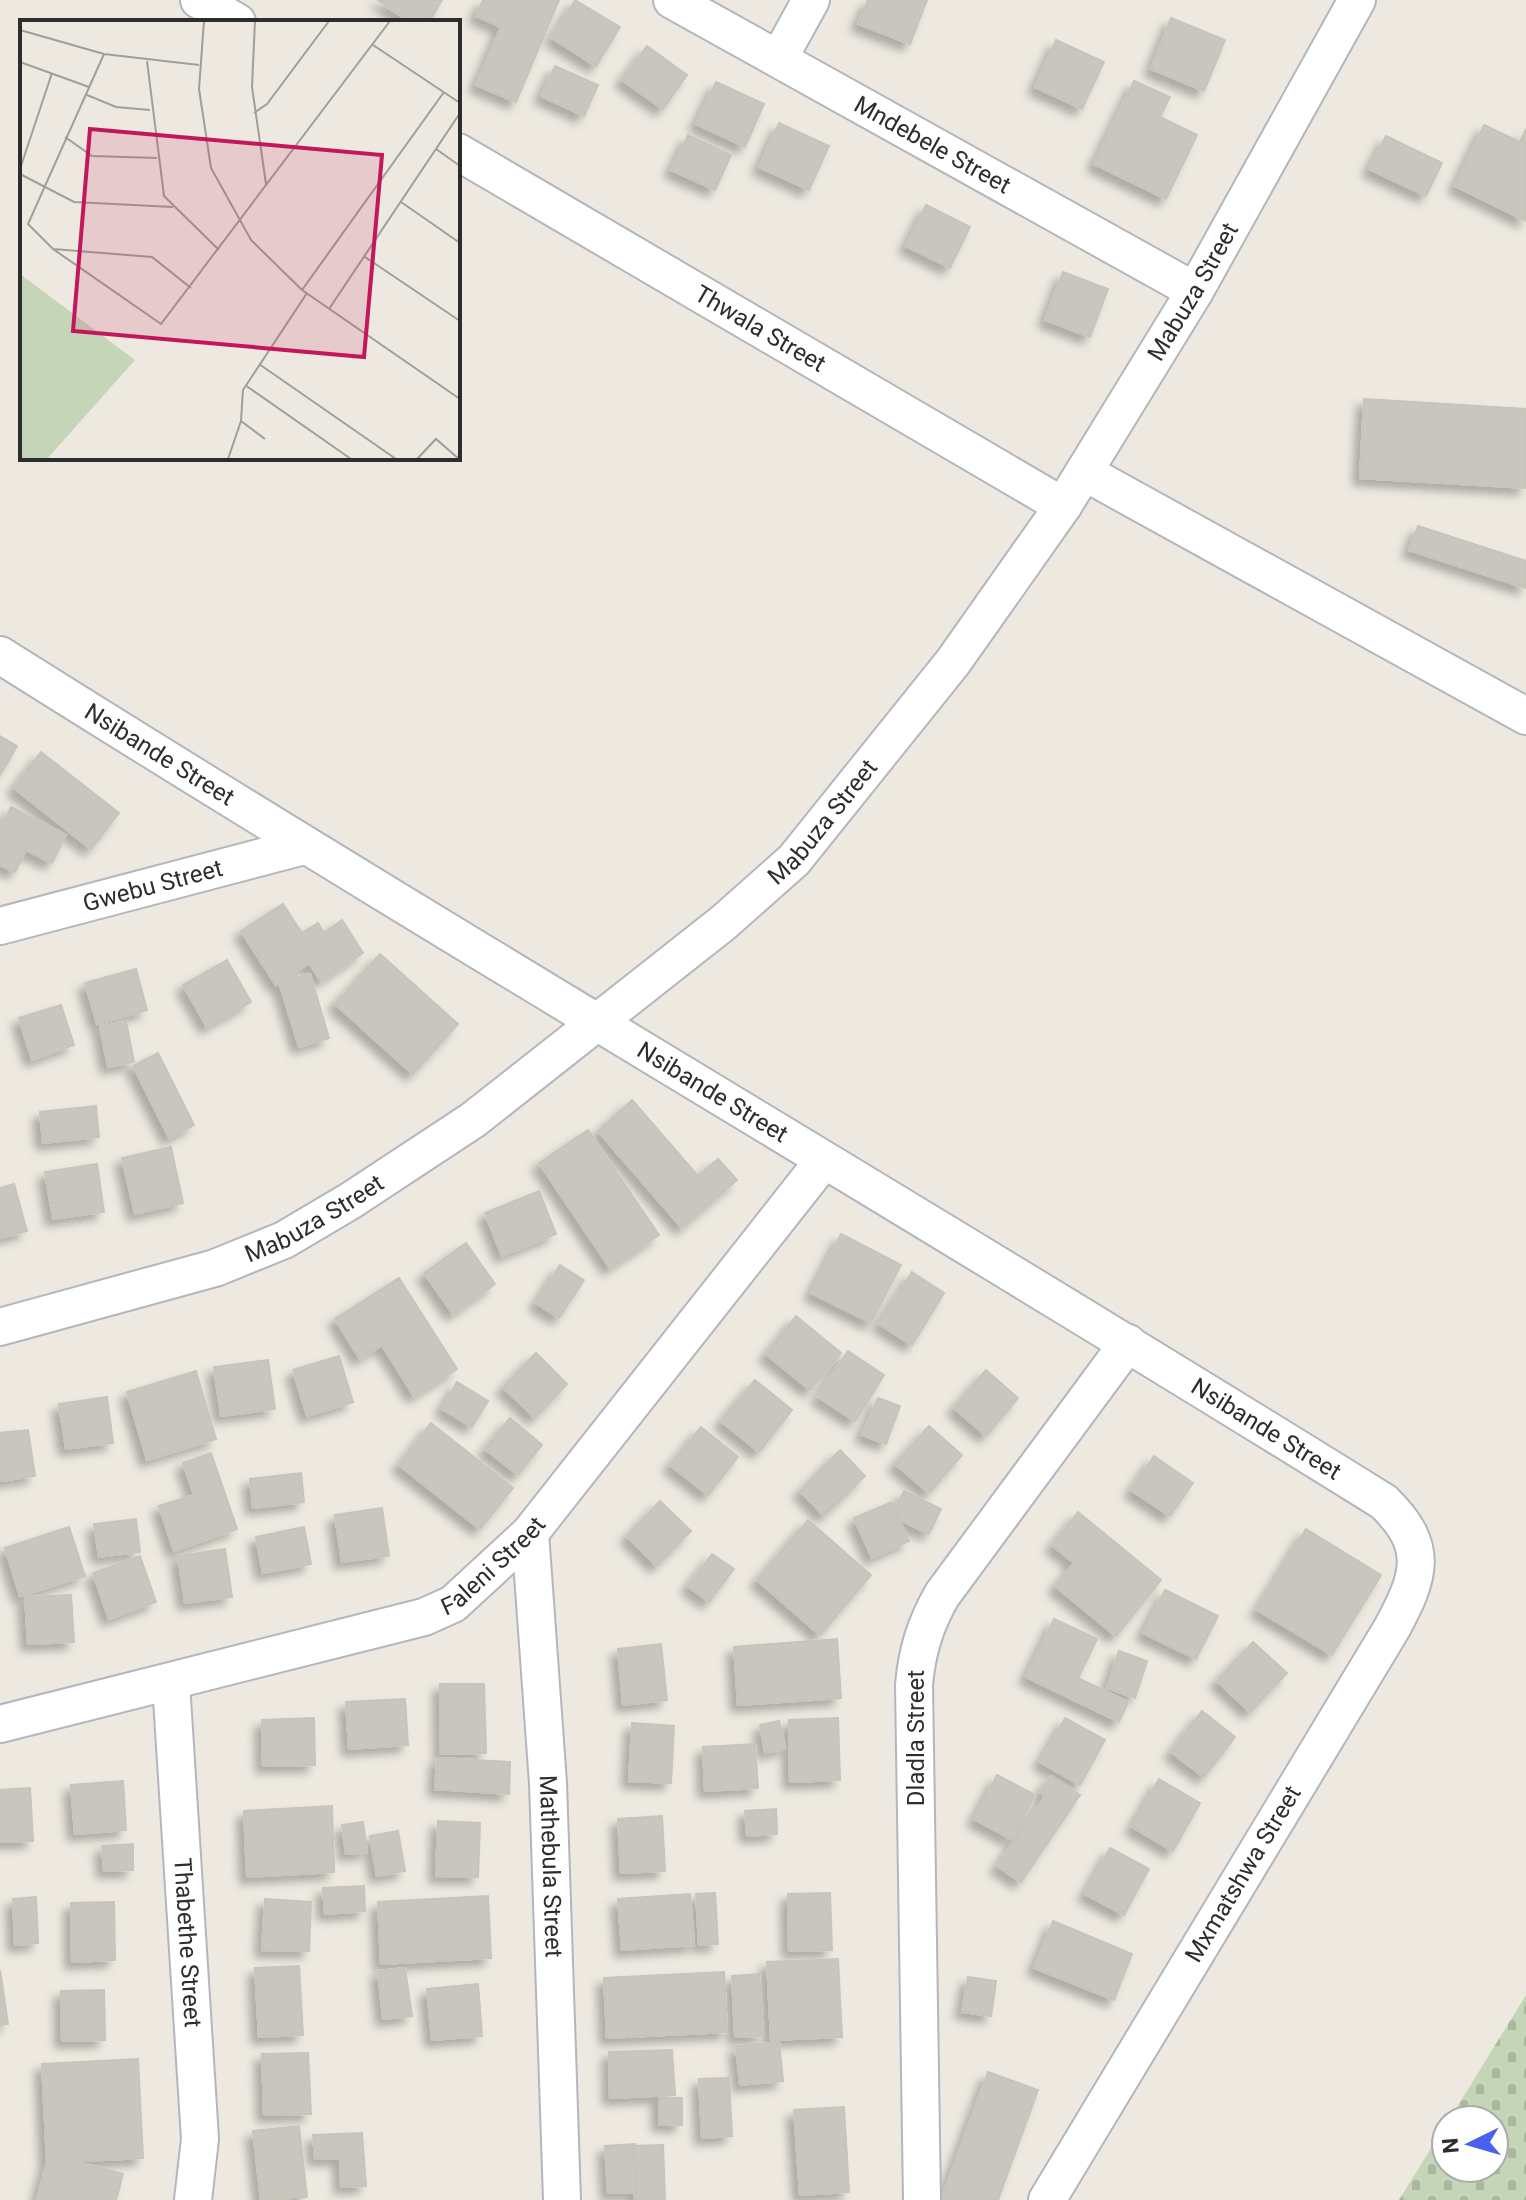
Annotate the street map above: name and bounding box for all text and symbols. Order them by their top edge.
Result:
inset map [20,20,460,460]
street label: Mndebele Street [849,90,1016,200]
street label: Mabuza Street [1142,218,1244,366]
street label: Thwala Street [690,280,831,378]
street label: Nsibande Street [80,698,239,812]
street label: Mabuza Street [762,754,883,890]
street label: Gwebu Street [80,854,226,918]
street label: Nsibande Street [632,1036,793,1148]
street label: Mabuza Street [241,1169,389,1268]
street label: Nsibande Street [1186,1372,1346,1486]
street label: Faleni Street [437,1511,551,1621]
street label: Dladla Street [902,1670,930,1806]
street label: Mathebula Street [534,1775,568,1958]
street label: Mxmatshwa Street [1179,1781,1307,1967]
street label: Thabethe Street [168,1857,207,2028]
north arrow [1430,2104,1510,2184]
text: N [1437,2137,1464,2155]

